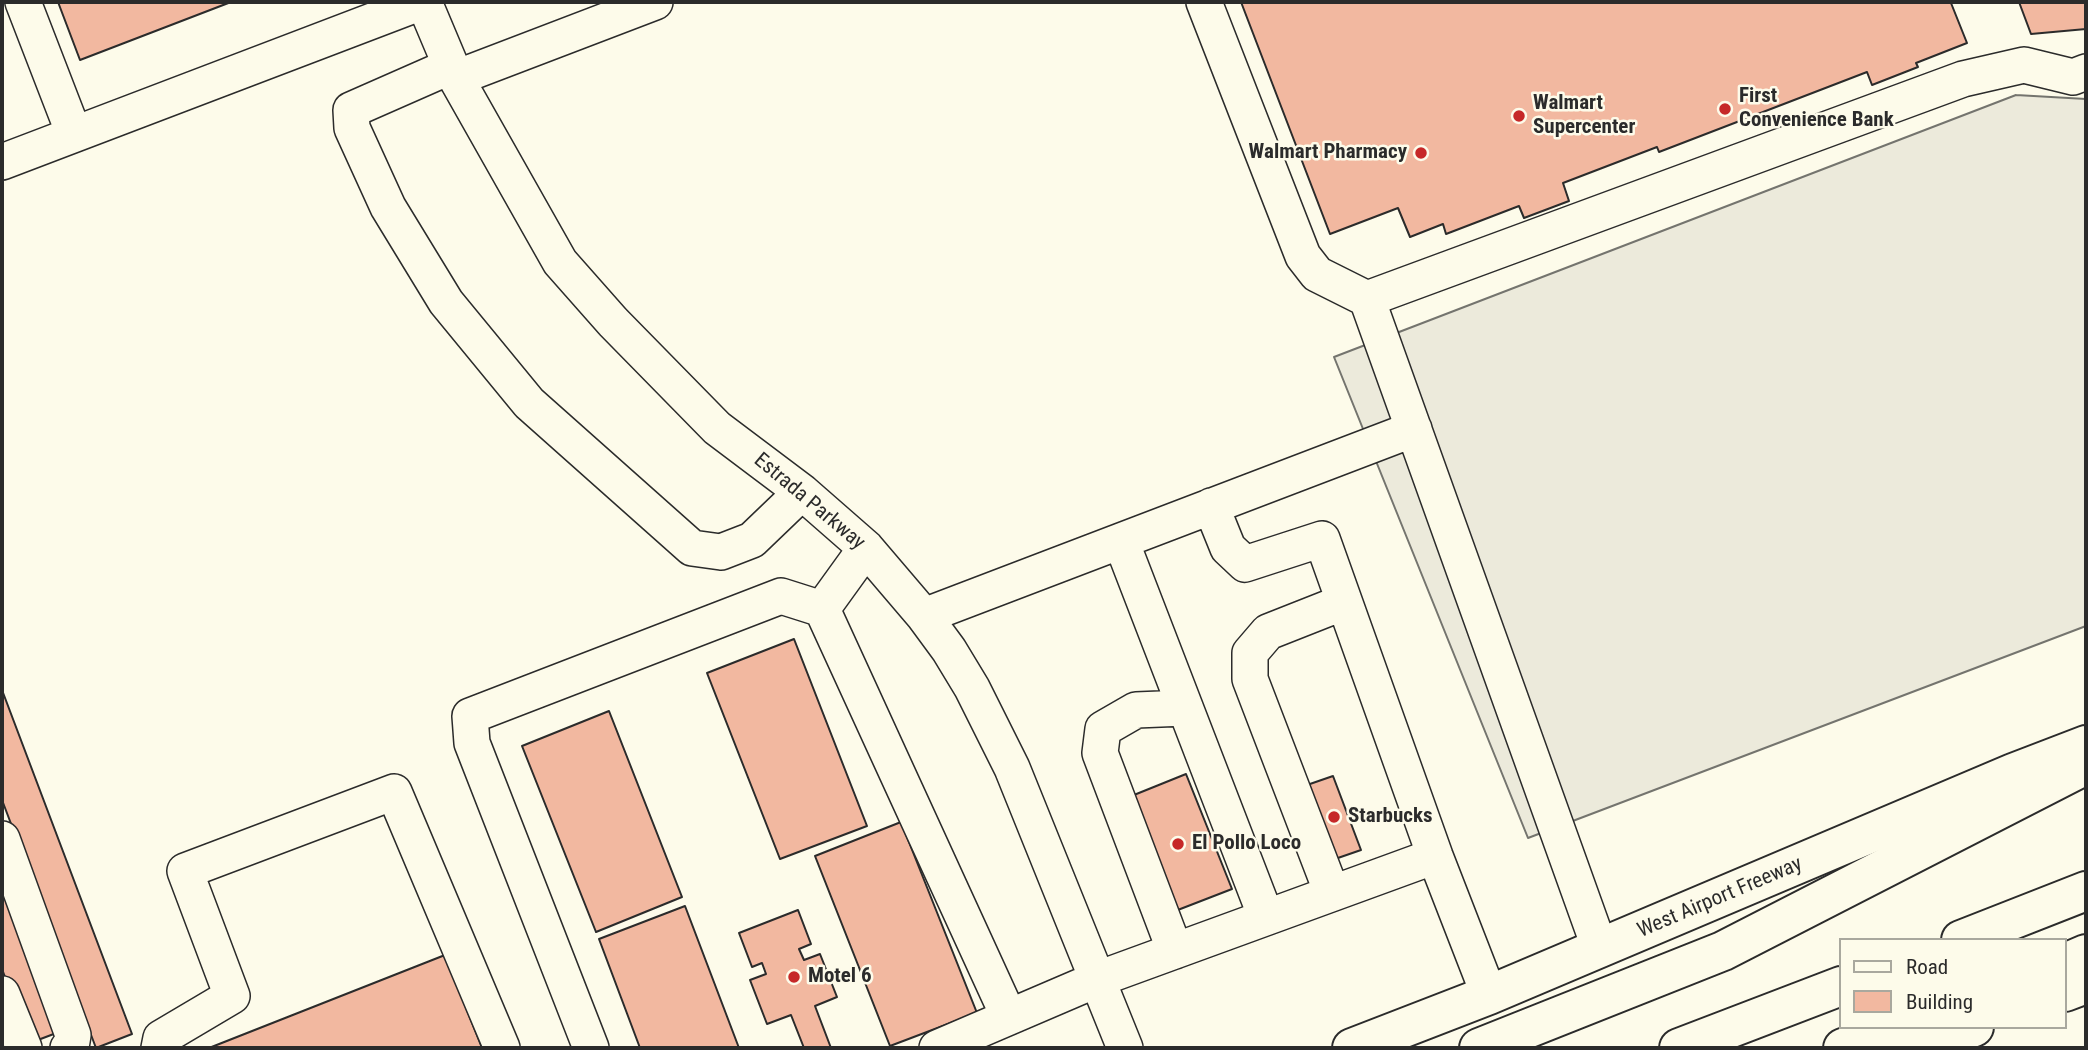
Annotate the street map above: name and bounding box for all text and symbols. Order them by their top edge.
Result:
place label: First Convenience Bank [1739,84,1894,134]
place label: Walmart Supercenter [1533,91,1635,141]
marker: First Convenience Bank [1717,101,1733,117]
marker: Walmart Supercenter [1511,108,1527,124]
place label: Walmart Pharmacy [1249,140,1407,166]
marker: Walmart Pharmacy [1413,145,1429,161]
street label: Estrada Parkway [748,448,870,556]
place label: Starbucks [1348,804,1433,830]
marker: Starbucks [1326,809,1342,825]
place label: El Pollo Loco [1192,831,1301,857]
marker: El Pollo Loco [1170,836,1186,852]
street label: West Airport Freeway [1634,852,1806,944]
legend [1840,938,2067,1029]
text: Road [1906,955,1948,979]
place label: Motel 6 [808,964,872,990]
marker: Motel 6 [786,969,802,985]
text: Building [1906,990,1973,1014]

